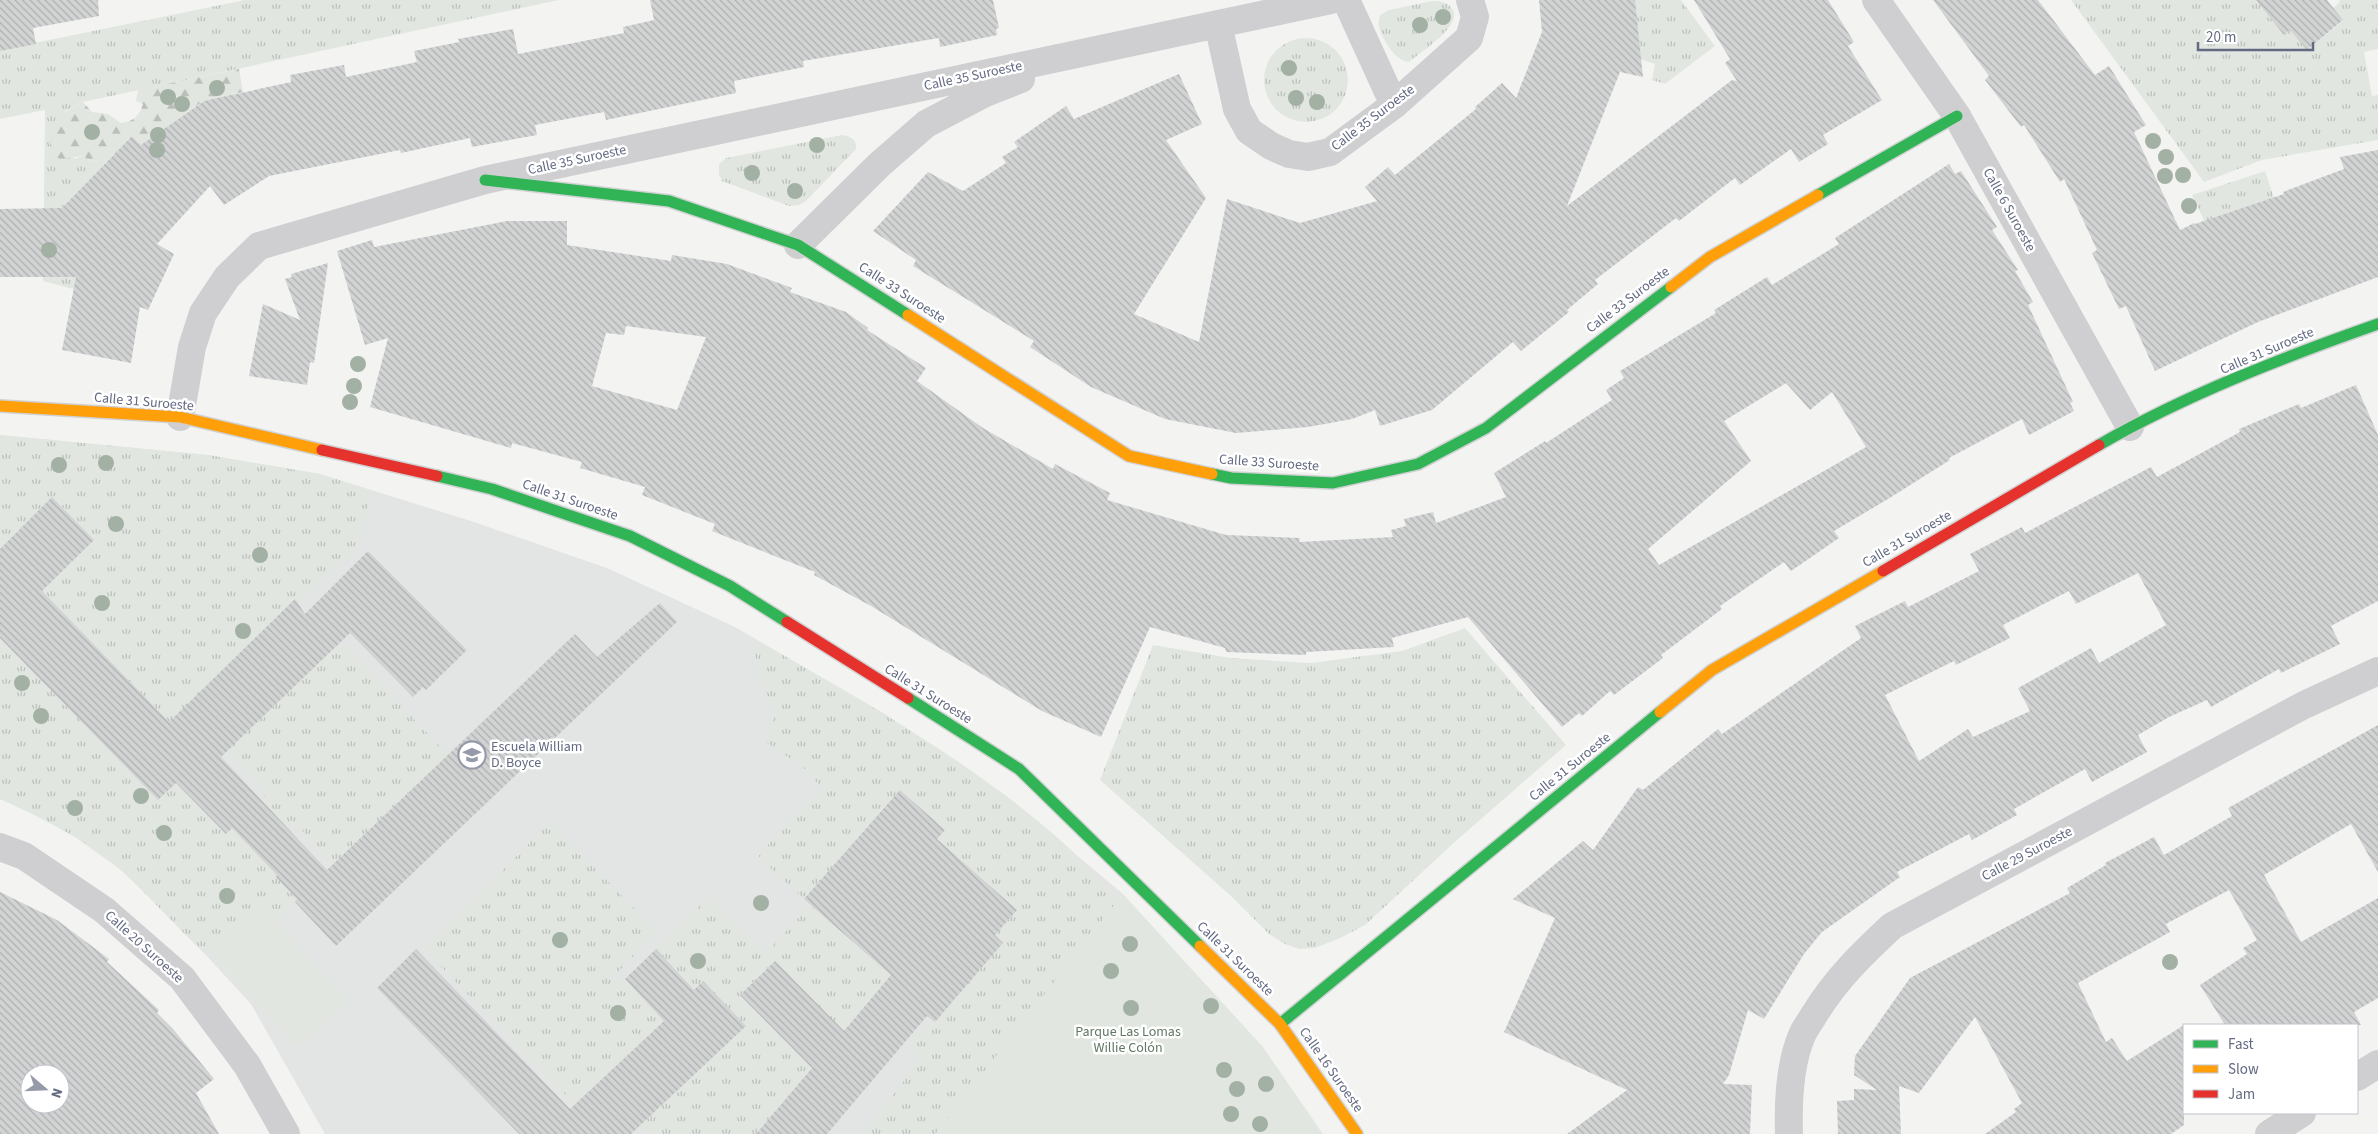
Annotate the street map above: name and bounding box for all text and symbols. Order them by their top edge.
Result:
scale bar [2198,20,2313,52]
text: 20 m [2206,27,2236,48]
street label: Calle 35 Suroeste [922,56,1024,96]
street label: Calle 35 Suroeste [1327,80,1419,156]
street label: Calle 35 Suroeste [526,140,628,180]
street label: Calle 6 Suroeste [1978,164,2040,256]
street label: Calle 33 Suroeste [855,257,949,329]
street label: Calle 33 Suroeste [1582,262,1674,338]
street label: Calle 31 Suroeste [2217,322,2317,380]
street label: Calle 31 Suroeste [93,388,195,416]
street label: Calle 33 Suroeste [1218,450,1320,476]
street label: Calle 31 Suroeste [519,474,621,526]
street label: Calle 31 Suroeste [1859,505,1955,573]
street label: Calle 31 Suroeste [880,659,976,729]
street label: Calle 31 Suroeste [1525,728,1615,806]
place label: Escuela William D. Boyce [491,737,582,773]
school or university icon: Escuela William D. Boyce [457,740,487,770]
street label: Calle 29 Suroeste [1978,822,2076,886]
street label: Calle 20 Suroeste [100,906,188,988]
street label: Calle 31 Suroeste [1192,917,1278,1001]
park label: Parque Las Lomas Willie Colón [1075,1022,1181,1058]
street label: Calle 16 Suroeste [1294,1023,1368,1117]
legend [2183,1024,2358,1114]
text: Fast [2228,1034,2254,1055]
text: Slow [2228,1059,2259,1080]
north arrow [20,1064,70,1114]
text: Jam [2228,1084,2255,1105]
text: N [45,1085,67,1101]

